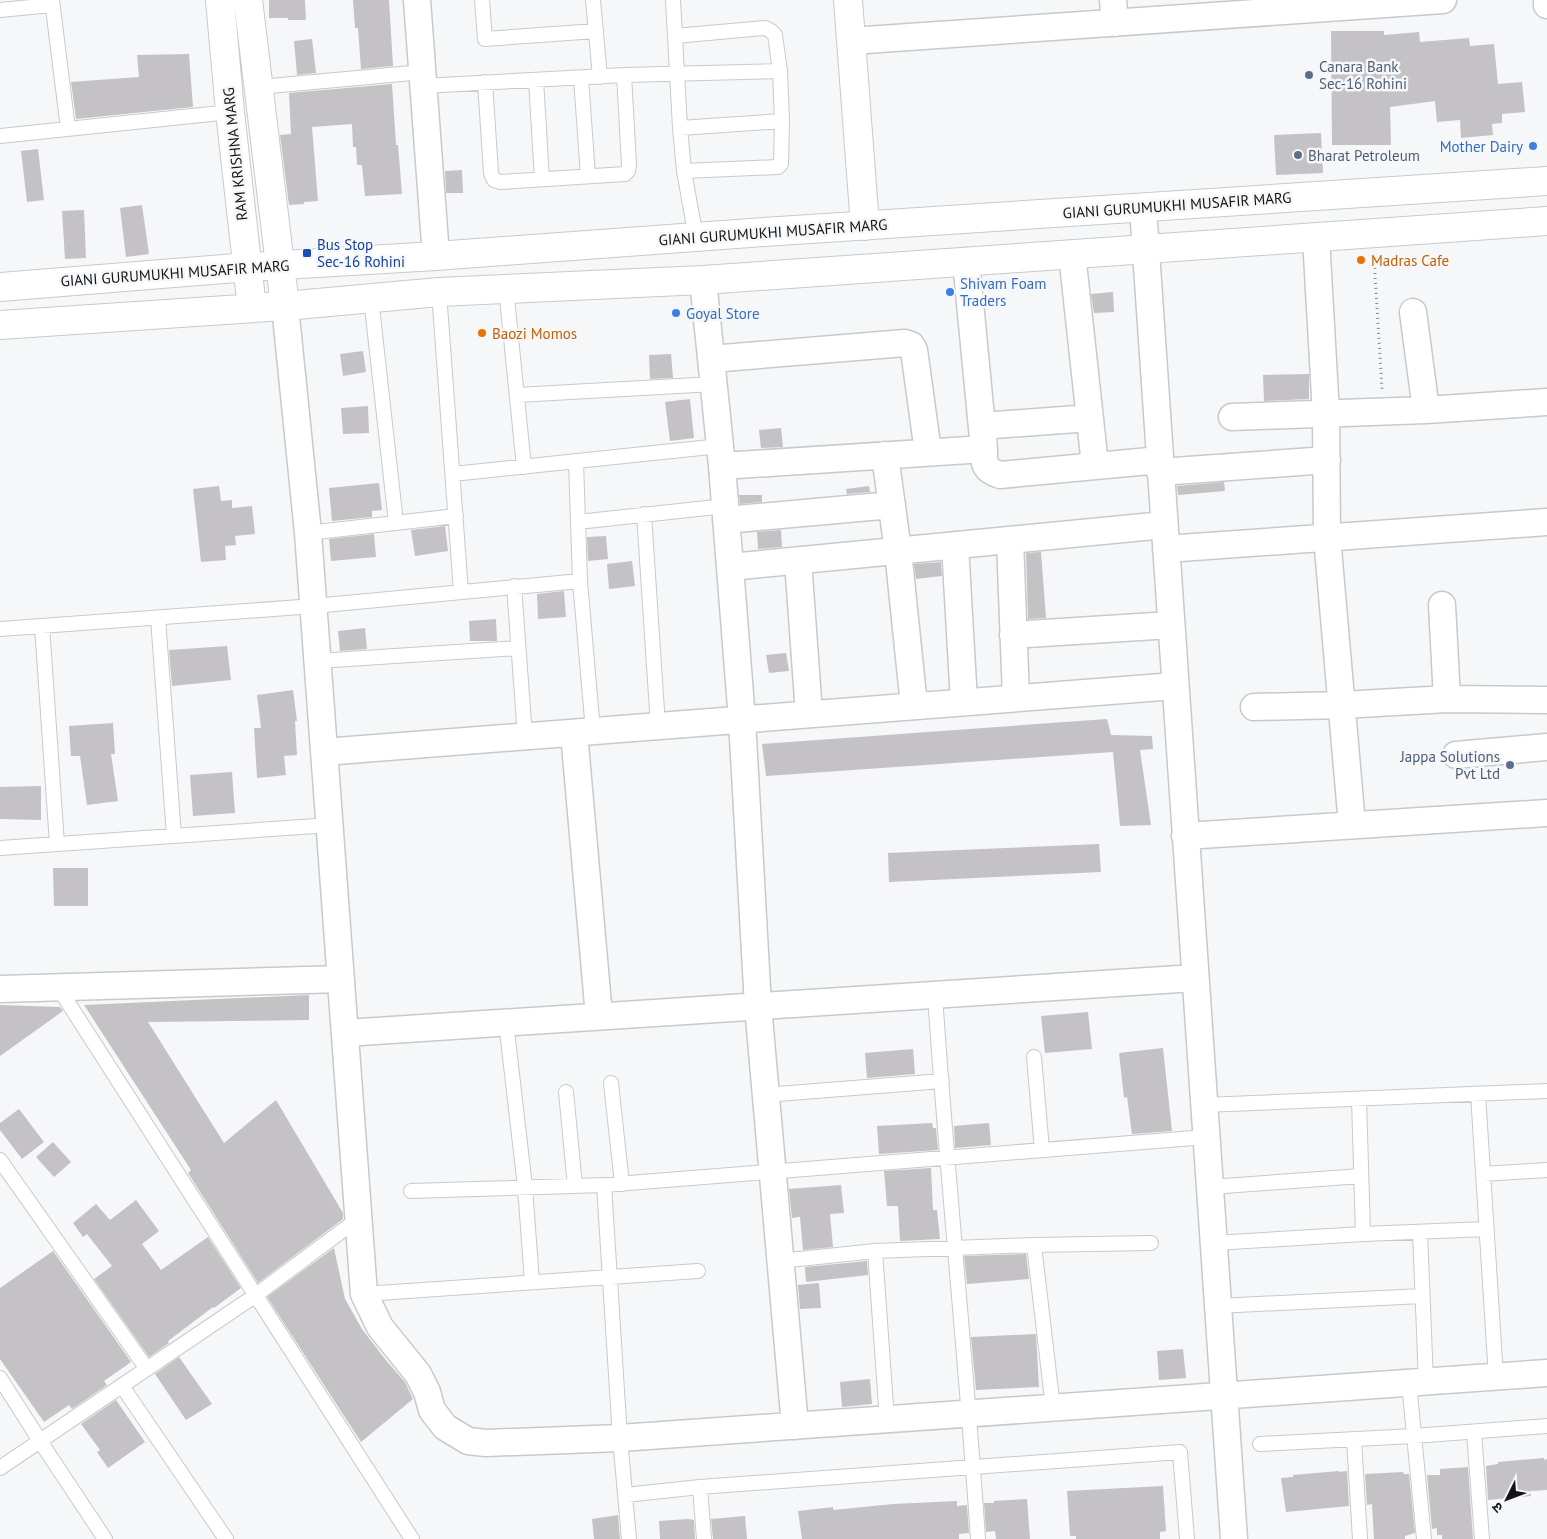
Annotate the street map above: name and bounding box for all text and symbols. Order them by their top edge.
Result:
place label: Canara Bank Sec-16 Rohini [1319,57,1407,93]
marker: Canara Bank Sec-16 Rohini [1303,69,1315,81]
street label: RAM KRISHNA MARG [219,86,251,222]
place label: Mother Dairy [1440,137,1523,156]
marker: Mother Dairy [1527,140,1539,152]
place label: Bharat Petroleum [1308,146,1420,165]
marker: Bharat Petroleum [1292,149,1304,161]
street label: GIANI GURUMUKHI MUSAFIR MARG [1062,188,1292,222]
street label: GIANI GURUMUKHI MUSAFIR MARG [658,215,888,249]
place label: Bus Stop Sec-16 Rohini [317,235,405,271]
marker: Bus Stop Sec-16 Rohini [301,247,313,259]
place label: Madras Cafe [1371,251,1449,270]
marker: Madras Cafe [1355,254,1367,266]
street label: GIANI GURUMUKHI MUSAFIR MARG [60,256,290,290]
place label: Shivam Foam Traders [960,274,1046,310]
marker: Shivam Foam Traders [944,286,956,298]
place label: Goyal Store [686,304,760,323]
marker: Goyal Store [670,307,682,319]
place label: Baozi Momos [492,324,577,343]
marker: Baozi Momos [476,327,488,339]
place label: Jappa Solutions Pvt Ltd [1399,747,1500,783]
marker: Jappa Solutions Pvt Ltd [1504,759,1516,771]
north arrow [1482,1474,1532,1524]
text: उ [1487,1498,1507,1517]

